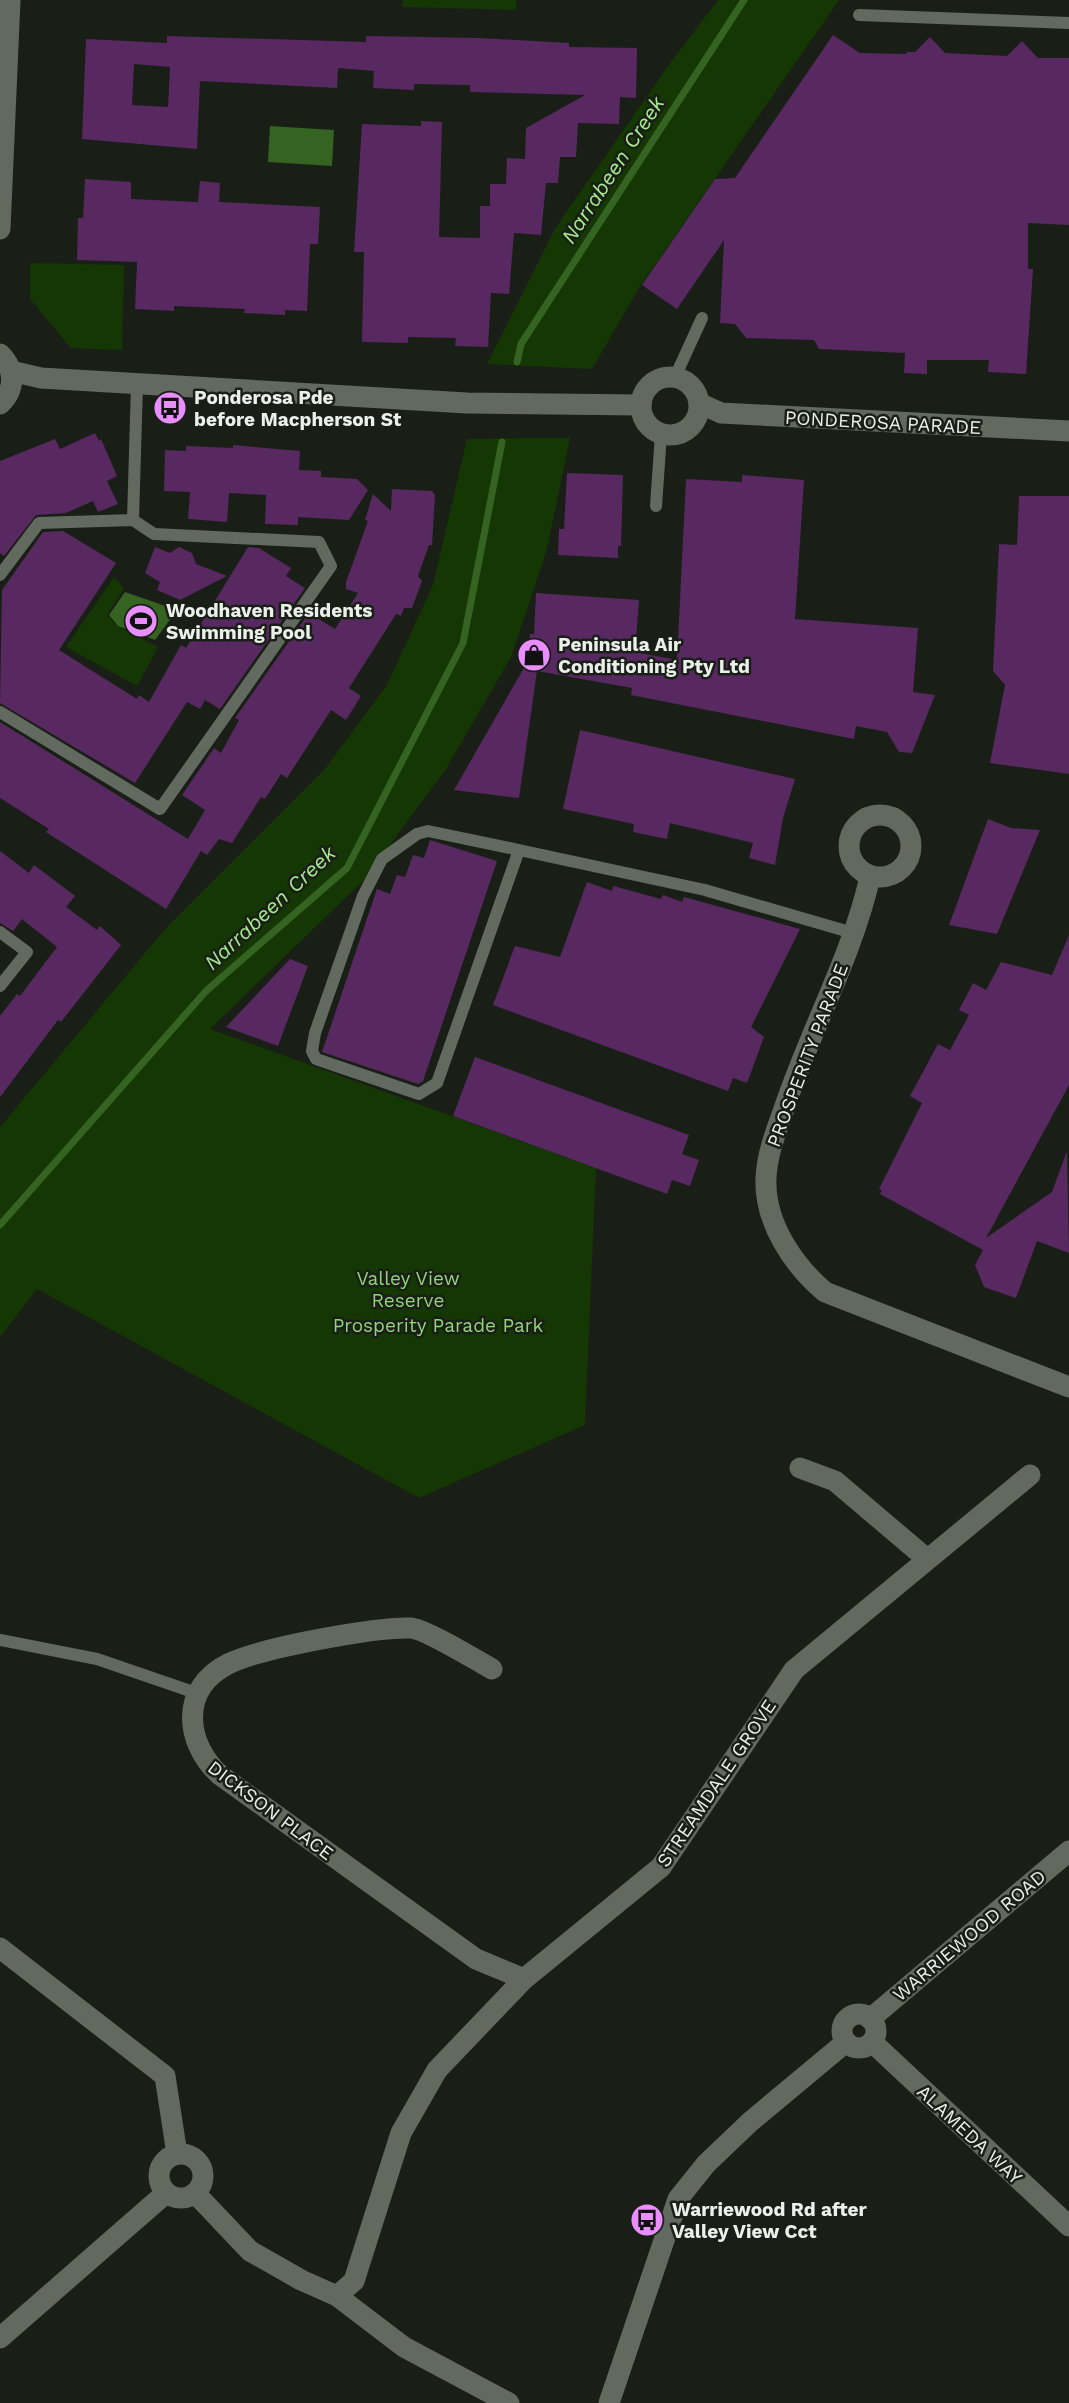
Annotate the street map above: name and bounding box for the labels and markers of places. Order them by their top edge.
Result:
place label: Ponderosa Pde before Macpherson St [194,386,402,431]
bus stop icon: Ponderosa Pde before Macpherson St [151,389,189,427]
place label: Woodhaven Residents Swimming Pool [166,599,372,644]
sports icon: Woodhaven Residents Swimming Pool [122,602,160,640]
place label: Peninsula Air Conditioning Pty Ltd [558,633,750,678]
shop icon: Peninsula Air Conditioning Pty Ltd [515,636,553,674]
place label: Warriewood Rd after Valley View Cct [672,2198,868,2243]
bus stop icon: Warriewood Rd after Valley View Cct [628,2201,666,2239]

